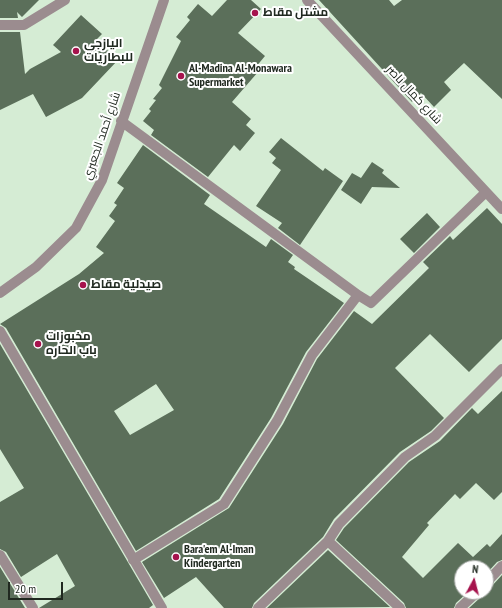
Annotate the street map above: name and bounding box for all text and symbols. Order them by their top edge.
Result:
place label: مشتل مقاط [263,6,328,20]
marker: مشتل مقاط [250,8,260,18]
place label: اليازجي للبطاريات [84,37,133,65]
marker: اليازجي للبطاريات [71,46,81,56]
place label: Al-Madina Al-Monawara Supermarket [189,62,292,90]
street label: شارع كمال ناصر [383,63,445,127]
marker: Al-Madina Al-Monawara Supermarket [176,71,186,81]
street label: شارع أحمد الجعبري [80,90,124,182]
place label: صيدلية مقاط [91,278,161,292]
marker: صيدلية مقاط [78,280,88,290]
place label: مخبوزات باب الحاره [46,330,97,358]
marker: مخبوزات باب الحاره [33,339,43,349]
place label: Bara'em Al-Iman Kindergarten [184,543,254,571]
marker: Bara'em Al-Iman Kindergarten [171,552,181,562]
north arrow [454,560,494,600]
text: N [472,562,479,576]
scale bar [10,574,65,600]
text: 20 m [15,581,36,596]

